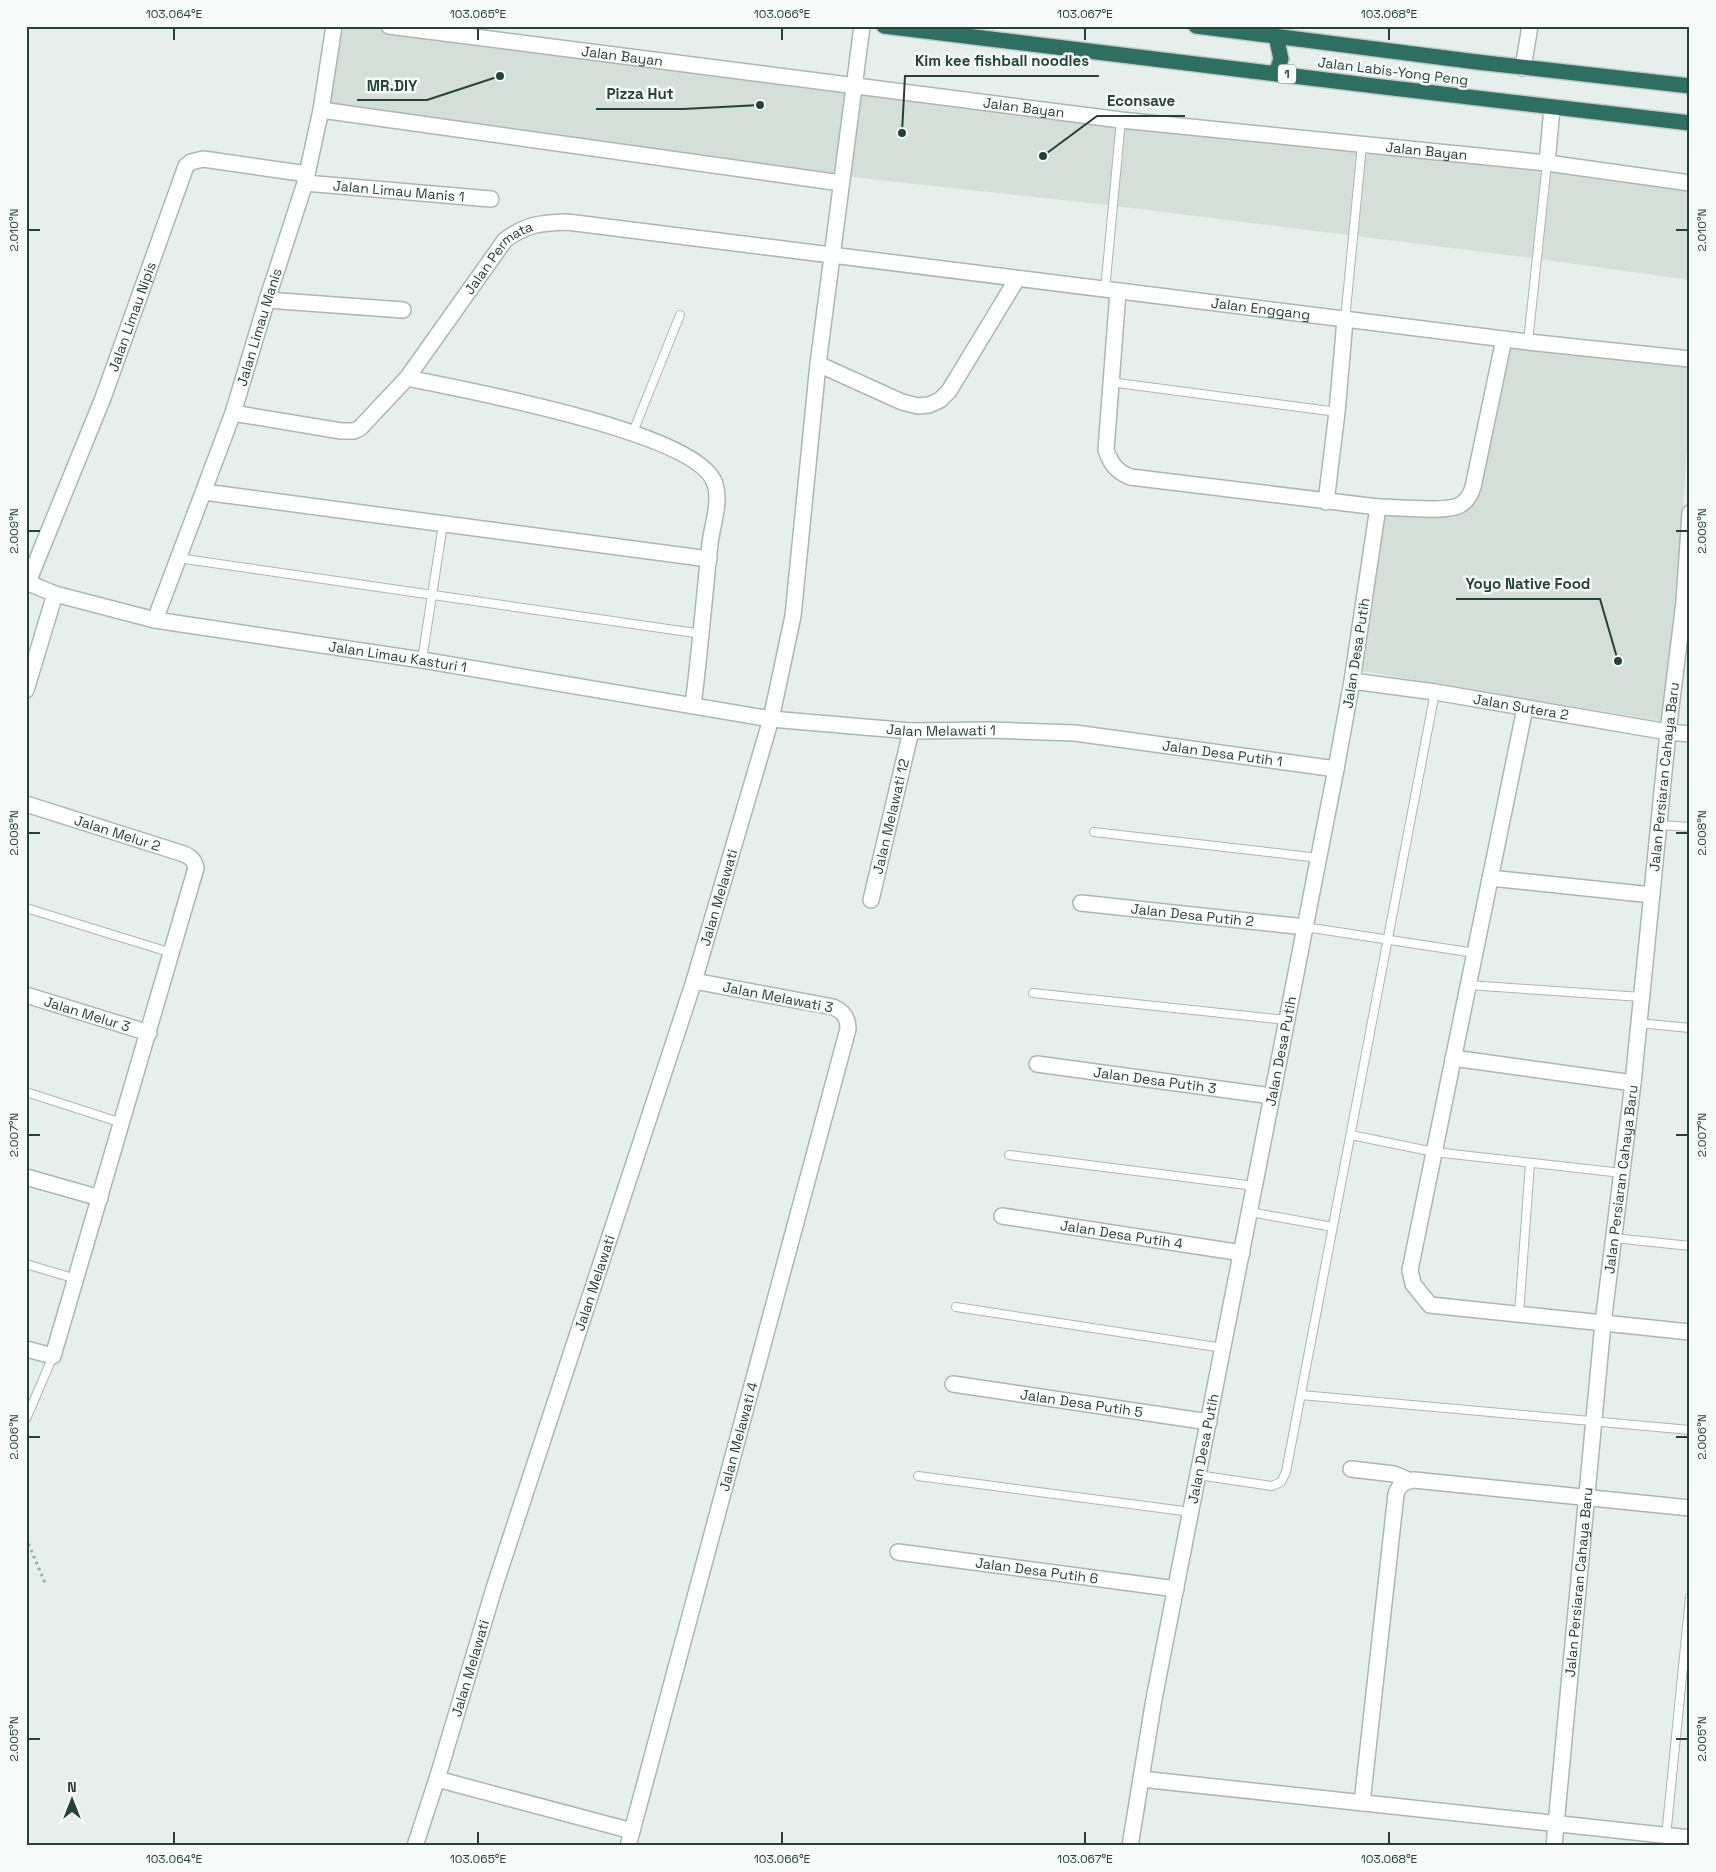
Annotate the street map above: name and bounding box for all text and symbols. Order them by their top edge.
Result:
text: 103.064°E [146,6,203,22]
text: 103.065°E [450,6,506,22]
text: 103.066°E [754,6,810,22]
text: 103.067°E [1057,6,1113,22]
text: 103.068°E [1361,6,1418,22]
street label: Jalan Bayan [580,42,664,70]
callout: Kim kee fishball noodles [905,46,1099,76]
text: Kim kee fishball noodles [915,51,1089,70]
street label: Jalan Labis-Yong Peng [1317,53,1469,89]
road number: 1 [1278,64,1296,84]
callout: MR.DIY [357,70,427,100]
text: MR.DIY [367,76,418,95]
callout: Pizza Hut [596,79,683,109]
text: Pizza Hut [607,84,674,103]
callout: Econsave [1097,86,1185,116]
text: Econsave [1107,91,1175,110]
street label: Jalan Bayan [982,93,1066,122]
street label: Jalan Bayan [1385,138,1468,164]
street label: Jalan Limau Manis 1 [332,176,465,206]
text: 2.010°N [6,208,22,252]
text: 2.010°N [1694,208,1710,252]
street label: Jalan Permata [460,217,535,298]
street label: Jalan Limau Nipis [104,259,160,374]
street label: Jalan Limau Manis [233,266,286,388]
street label: Jalan Enggang [1210,293,1311,324]
text: 2.009°N [6,508,22,554]
text: 2.009°N [1694,508,1710,554]
callout: Yoyo Native Food [1456,569,1600,599]
text: Yoyo Native Food [1466,574,1590,593]
street label: Jalan Desa Putih [1338,596,1374,710]
street label: Jalan Limau Kasturi 1 [327,637,468,676]
street label: Jalan Persiaran Cahaya Baru [1645,681,1683,872]
street label: Jalan Sutera 2 [1472,690,1570,724]
street label: Jalan Melawati 1 [885,720,996,740]
street label: Jalan Desa Putih 1 [1161,736,1284,771]
street label: Jalan Melawati 12 [868,757,913,876]
text: 2.008°N [6,810,22,856]
text: 2.008°N [1694,810,1710,856]
street label: Jalan Melur 2 [72,811,163,855]
street label: Jalan Melawati [696,847,741,948]
street label: Jalan Desa Putih 2 [1130,899,1255,930]
street label: Jalan Melawati 3 [721,977,835,1017]
street label: Jalan Melur 3 [42,992,133,1036]
street label: Jalan Desa Putih [1261,995,1300,1108]
street label: Jalan Desa Putih 3 [1092,1063,1218,1097]
street label: Jalan Persiaran Cahaya Baru [1600,1084,1642,1275]
text: 2.007°N [6,1113,22,1157]
text: 2.007°N [1694,1113,1710,1157]
street label: Jalan Desa Putih 4 [1059,1216,1185,1253]
street label: Jalan Melawati [570,1233,619,1333]
street label: Jalan Melawati 4 [715,1380,762,1493]
street label: Jalan Desa Putih 5 [1019,1385,1144,1421]
street label: Jalan Desa Putih [1183,1392,1223,1505]
text: 2.006°N [6,1414,22,1460]
text: 2.006°N [1694,1414,1710,1460]
street label: Jalan Persiaran Cahaya Baru [1561,1486,1597,1678]
street label: Jalan Desa Putih 6 [974,1553,1099,1588]
street label: Jalan Melawati [447,1618,493,1719]
text: 2.005°N [6,1716,22,1762]
text: 2.005°N [1694,1716,1710,1762]
north arrow [48,1774,98,1824]
text: N [67,1778,77,1796]
text: 103.064°E [146,1851,203,1867]
text: 103.065°E [450,1851,506,1867]
text: 103.066°E [754,1851,810,1867]
text: 103.067°E [1057,1851,1113,1867]
text: 103.068°E [1361,1851,1418,1867]

